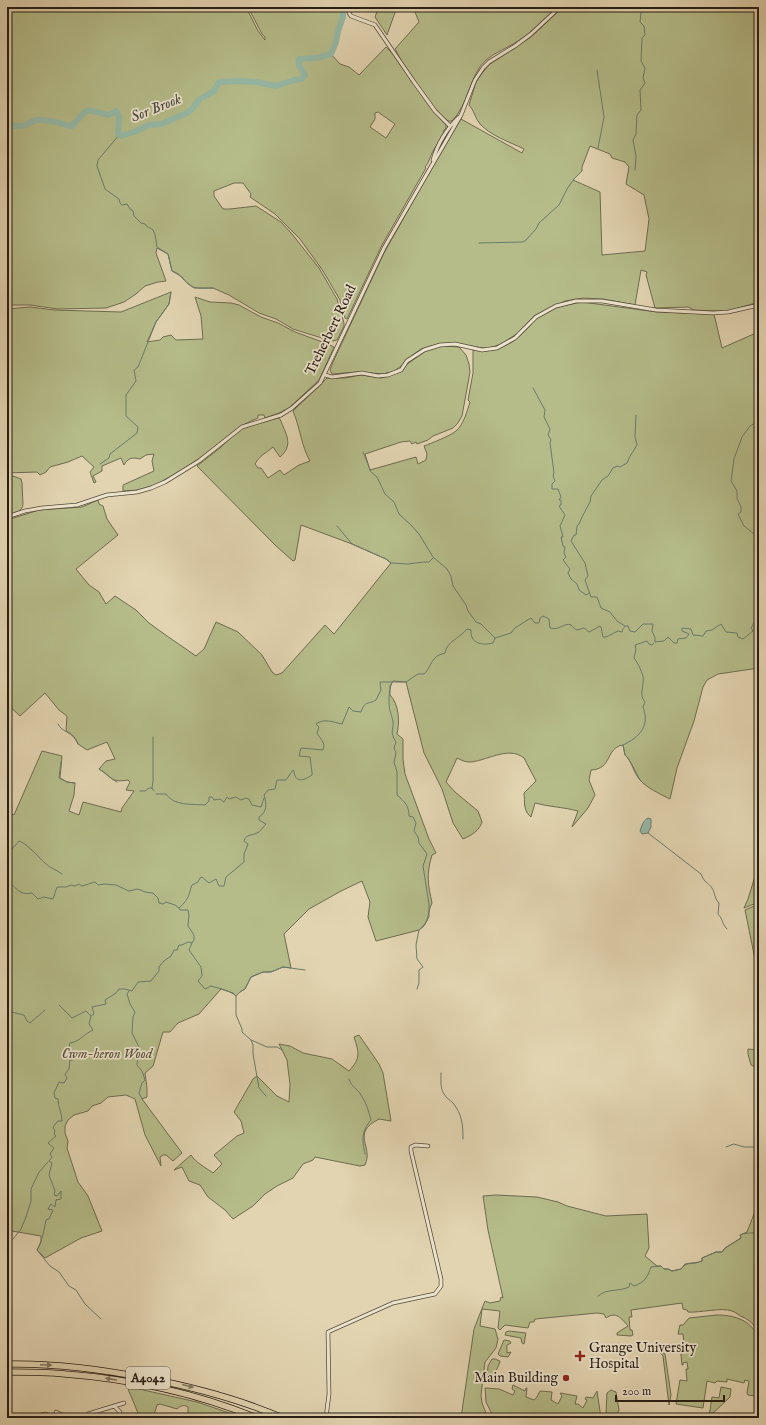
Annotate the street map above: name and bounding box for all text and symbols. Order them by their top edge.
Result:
water label: Sor Brook [128,89,184,127]
street label: Treherbert Road [301,281,361,378]
park label: Cwm-heron Wood [62,1045,154,1063]
place label: Grange University Hospital [589,1339,697,1373]
marker: Grange University Hospital [574,1350,586,1362]
one-way arrow [40,1362,53,1368]
road number: A4042 [126,1367,170,1389]
place label: Main Building [474,1369,558,1387]
marker: Main Building [561,1373,571,1383]
one-way arrow [105,1376,117,1382]
scale bar [616,1377,724,1403]
one-way arrow [182,1384,194,1390]
text: 200 m [622,1384,651,1399]

